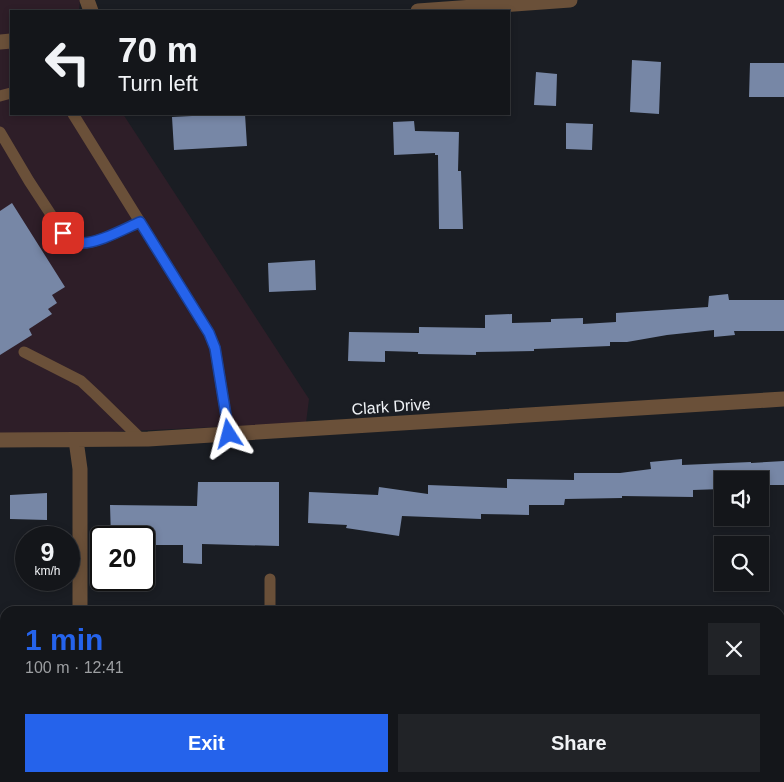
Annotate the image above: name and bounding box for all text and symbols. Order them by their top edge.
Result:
icon: left [35,30,100,95]
text: 70 m [118,30,198,69]
text: Turn left [118,71,198,96]
pin [42,212,84,254]
icon: arrive [49,219,77,247]
street label: Clark Drive [351,395,431,418]
position arrow [202,407,254,459]
map controls [714,471,769,591]
button: sound [714,471,769,526]
speed limit sign: 20 [90,526,155,591]
button: search [714,536,769,591]
text: 9 [41,538,54,566]
text: km/h [34,564,61,578]
text: 1 min [25,623,103,656]
button: close [708,623,760,675]
text: 100 m · 12:41 [25,659,124,676]
button: Exit [25,714,388,772]
button: Share [398,714,760,772]

